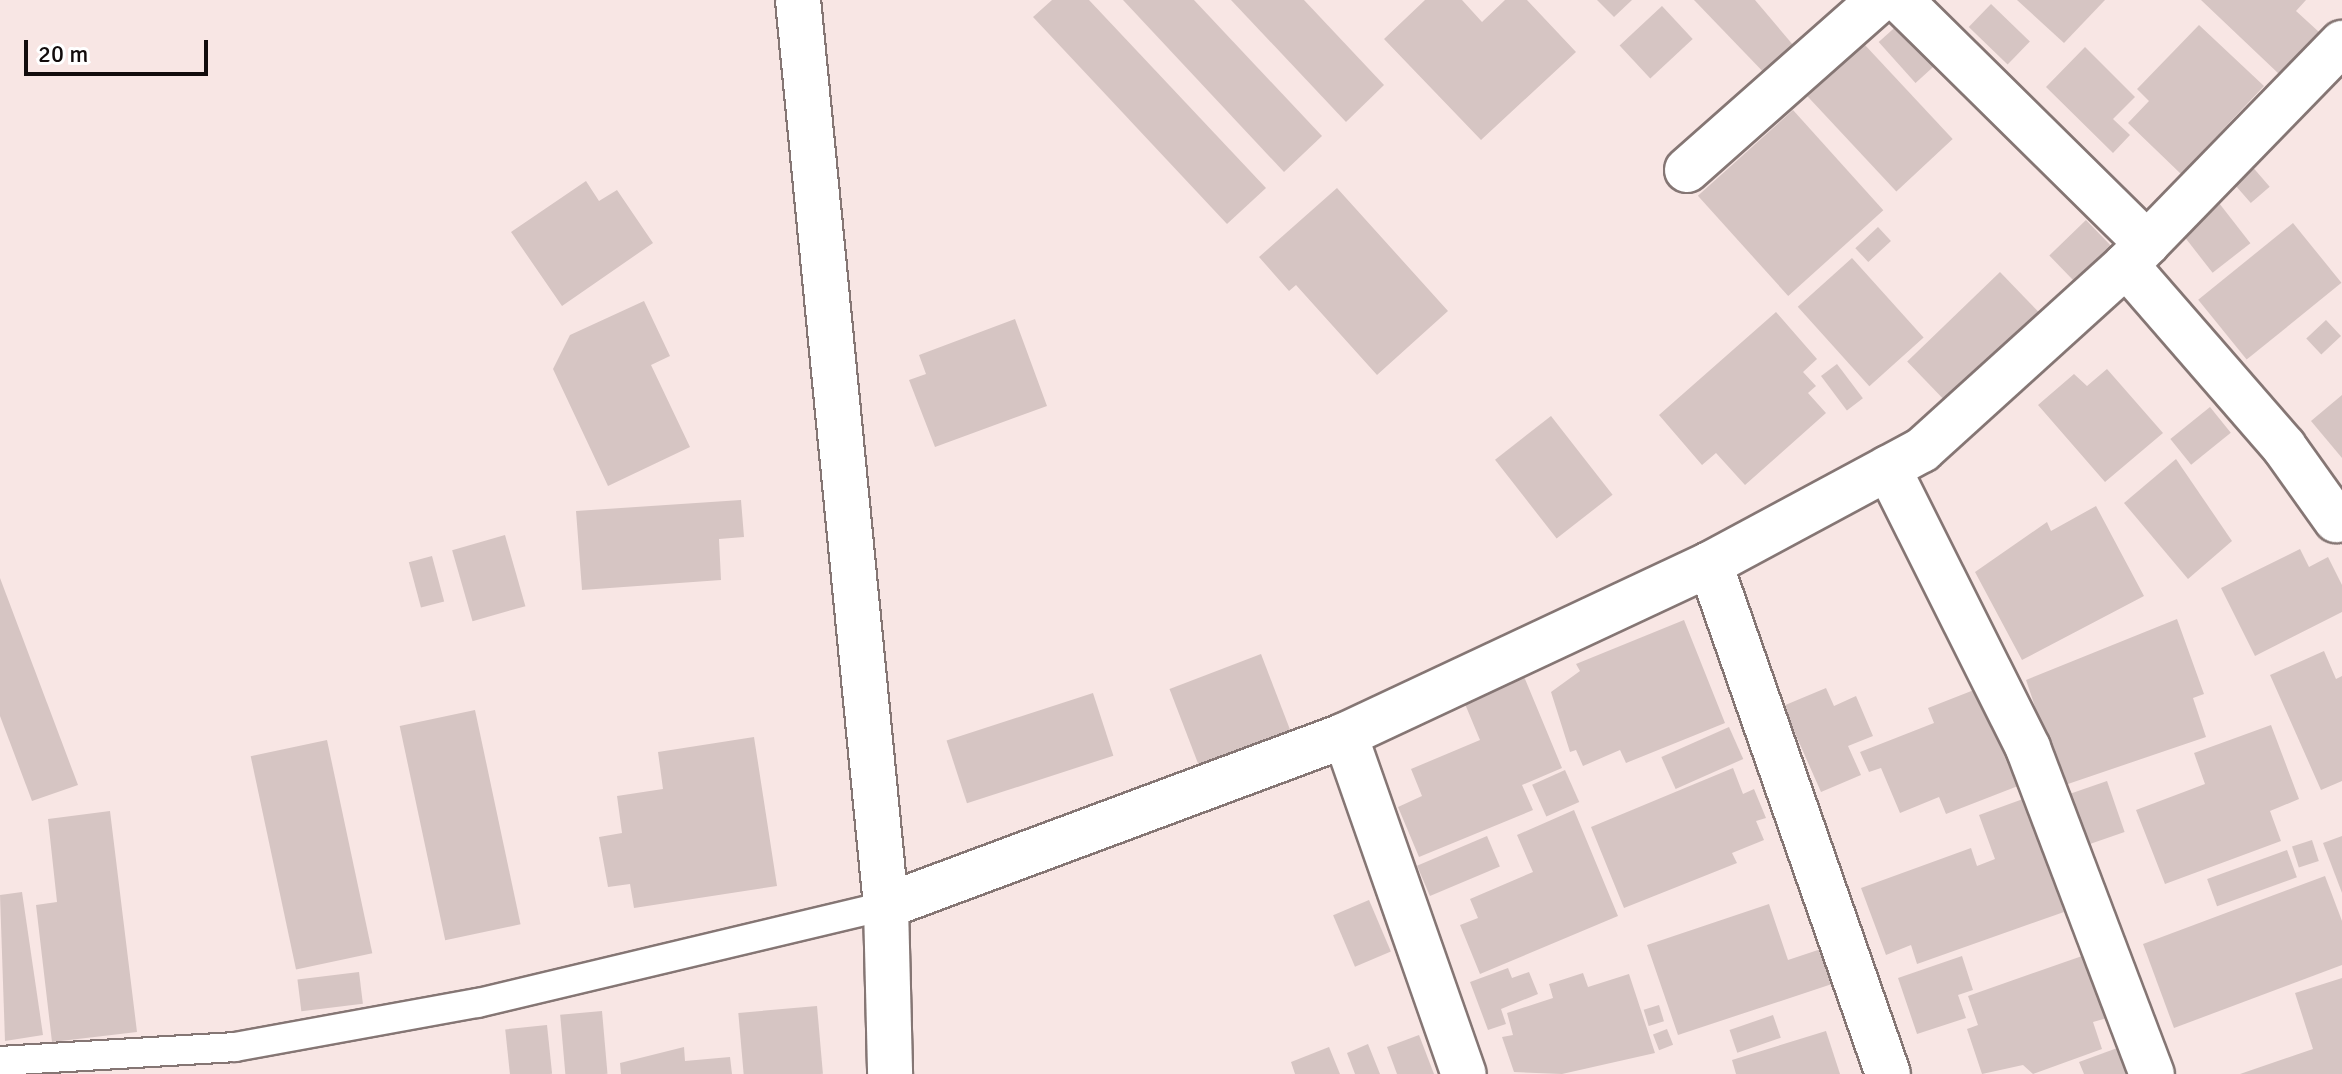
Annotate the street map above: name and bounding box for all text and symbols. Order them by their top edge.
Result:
scale bar [28,24,212,74]
text: 20 m [38,39,88,69]

